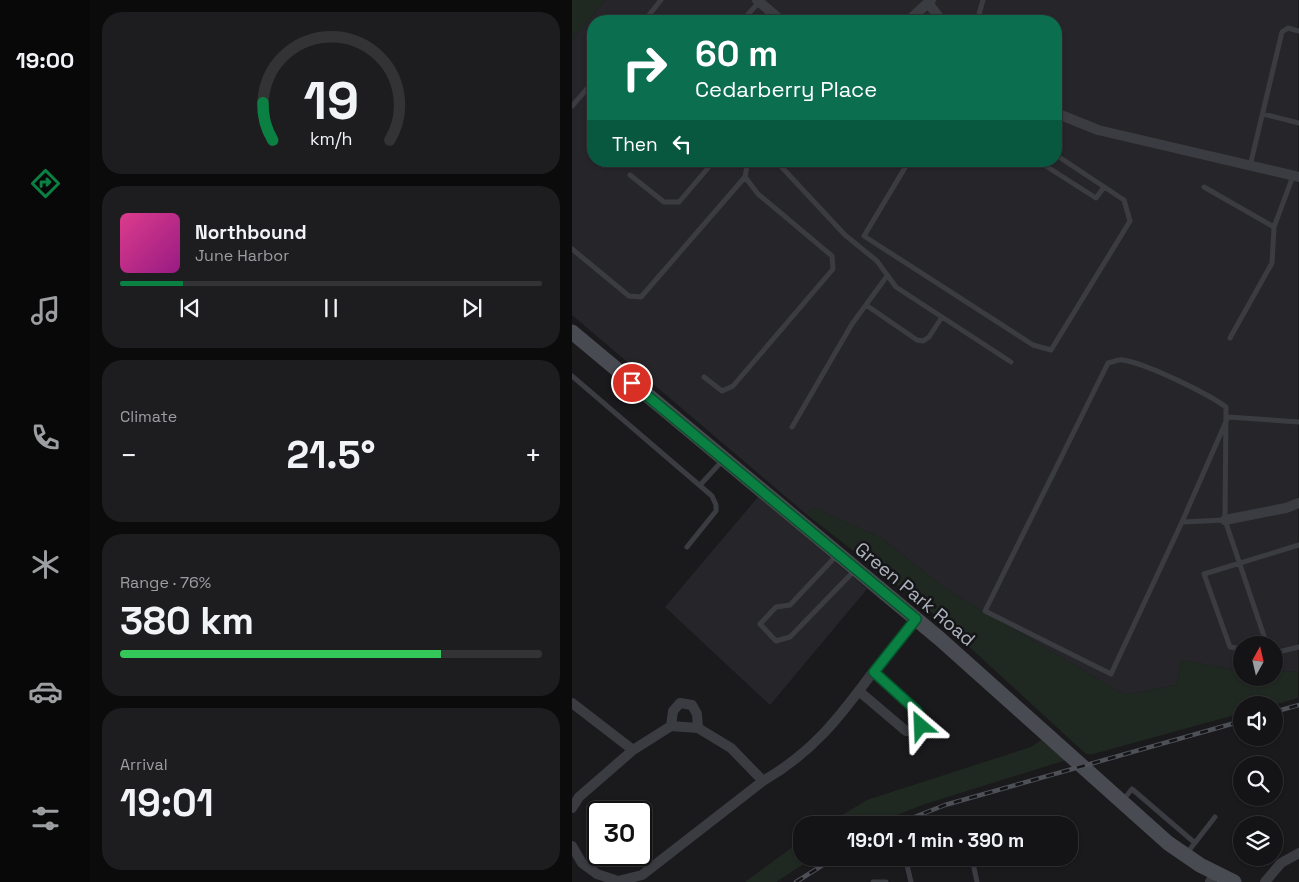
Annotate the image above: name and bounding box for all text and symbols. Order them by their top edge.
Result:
text: 60 m [695,32,778,76]
icon: right [612,35,677,100]
text: 19:00 [16,46,74,74]
text: 19 [303,68,359,134]
text: Cedarberry Place [695,75,877,103]
text: km/h [310,127,352,150]
icon: left [668,130,696,158]
text: Then [612,132,658,157]
icon: directions [28,166,63,201]
text: Northbound [195,220,307,245]
text: June Harbor [195,245,289,266]
icon: music [28,293,63,328]
icon: previous [176,294,204,322]
icon: pause [317,294,345,322]
icon: next [458,294,486,322]
pin [611,362,653,404]
icon: arrive [618,369,646,397]
text: Climate [120,406,177,427]
icon: phone [28,420,63,455]
text: 21.5° [287,431,375,479]
text: − [120,437,137,473]
text: + [525,437,542,473]
street label: Green Park Road [850,536,980,652]
icon: climate [28,547,63,582]
text: Range · 76% [120,572,211,593]
text: 380 km [120,597,254,645]
north arrow [1233,636,1283,686]
map controls [1233,636,1283,866]
icon: car [28,674,63,709]
button: sound [1233,696,1283,746]
position arrow [894,699,946,751]
text: Arrival [120,754,168,775]
button: search [1233,756,1283,806]
text: 19:01 [120,779,214,827]
icon: filters [28,801,63,836]
speed limit sign: 30 [587,801,652,866]
button: layers [1233,816,1283,866]
text: 19:01 · 1 min · 390 m [847,828,1024,853]

